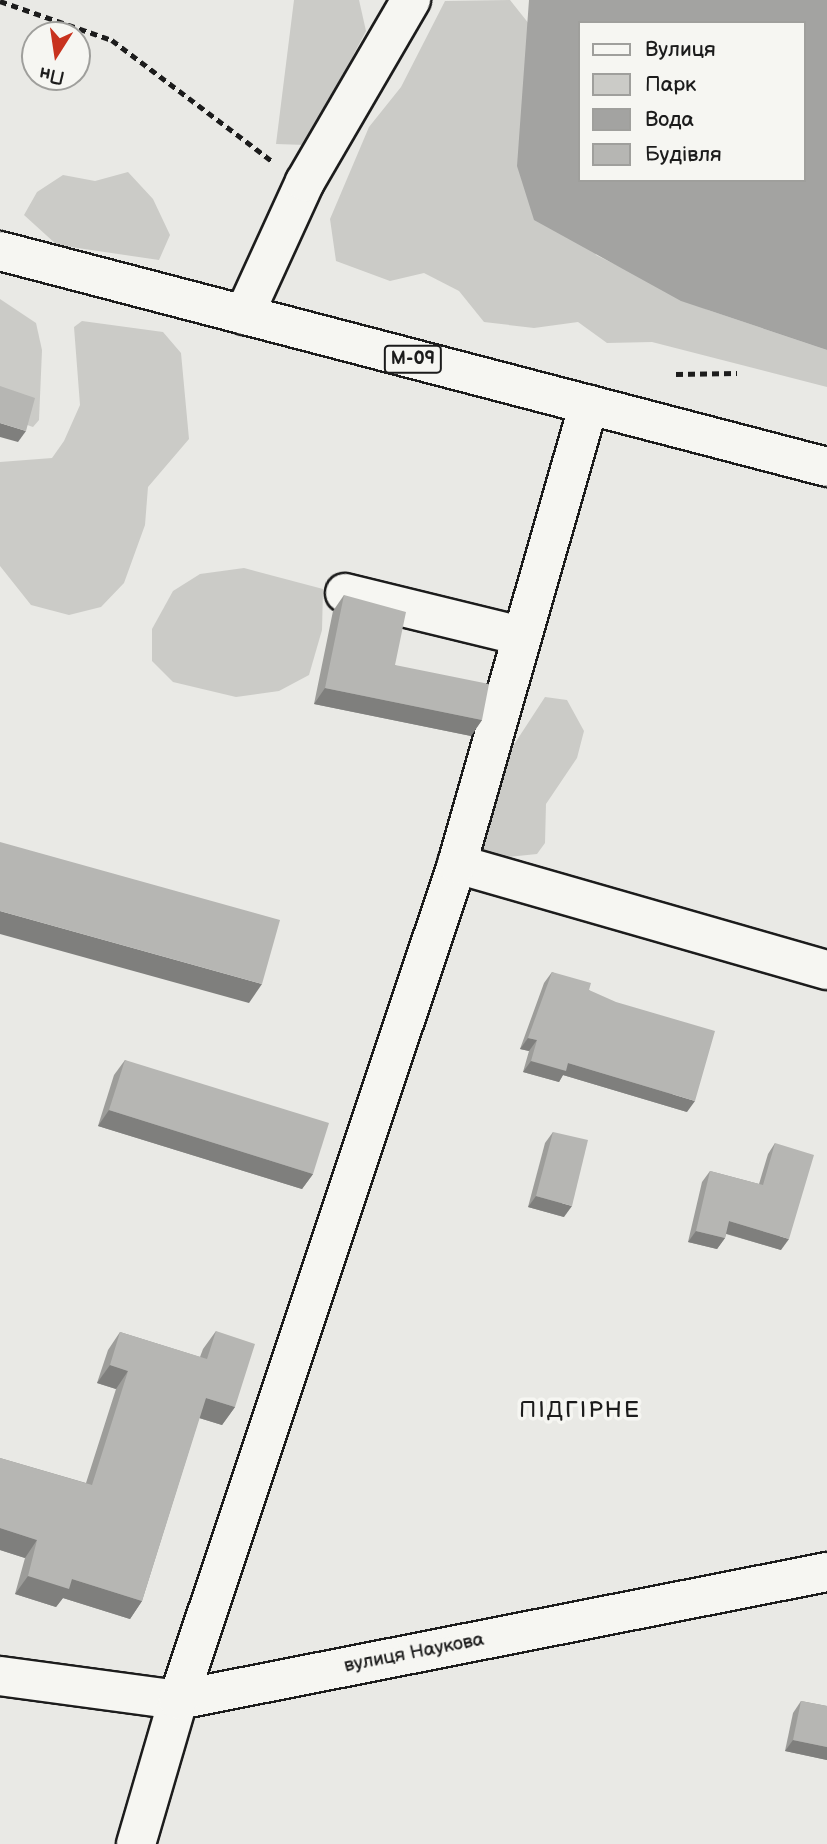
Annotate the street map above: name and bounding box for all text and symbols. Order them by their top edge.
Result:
north arrow [21,21,91,91]
legend [578,21,806,182]
text: Вулиця [645,37,716,62]
text: Пн [37,61,67,89]
text: Парк [645,72,696,97]
text: Вода [645,107,694,132]
text: Будівля [645,142,722,167]
road number: М-09 [383,344,443,374]
district label: ПІДГІРНЕ [520,1396,640,1424]
street label: вулиця Наукова [342,1628,486,1678]

